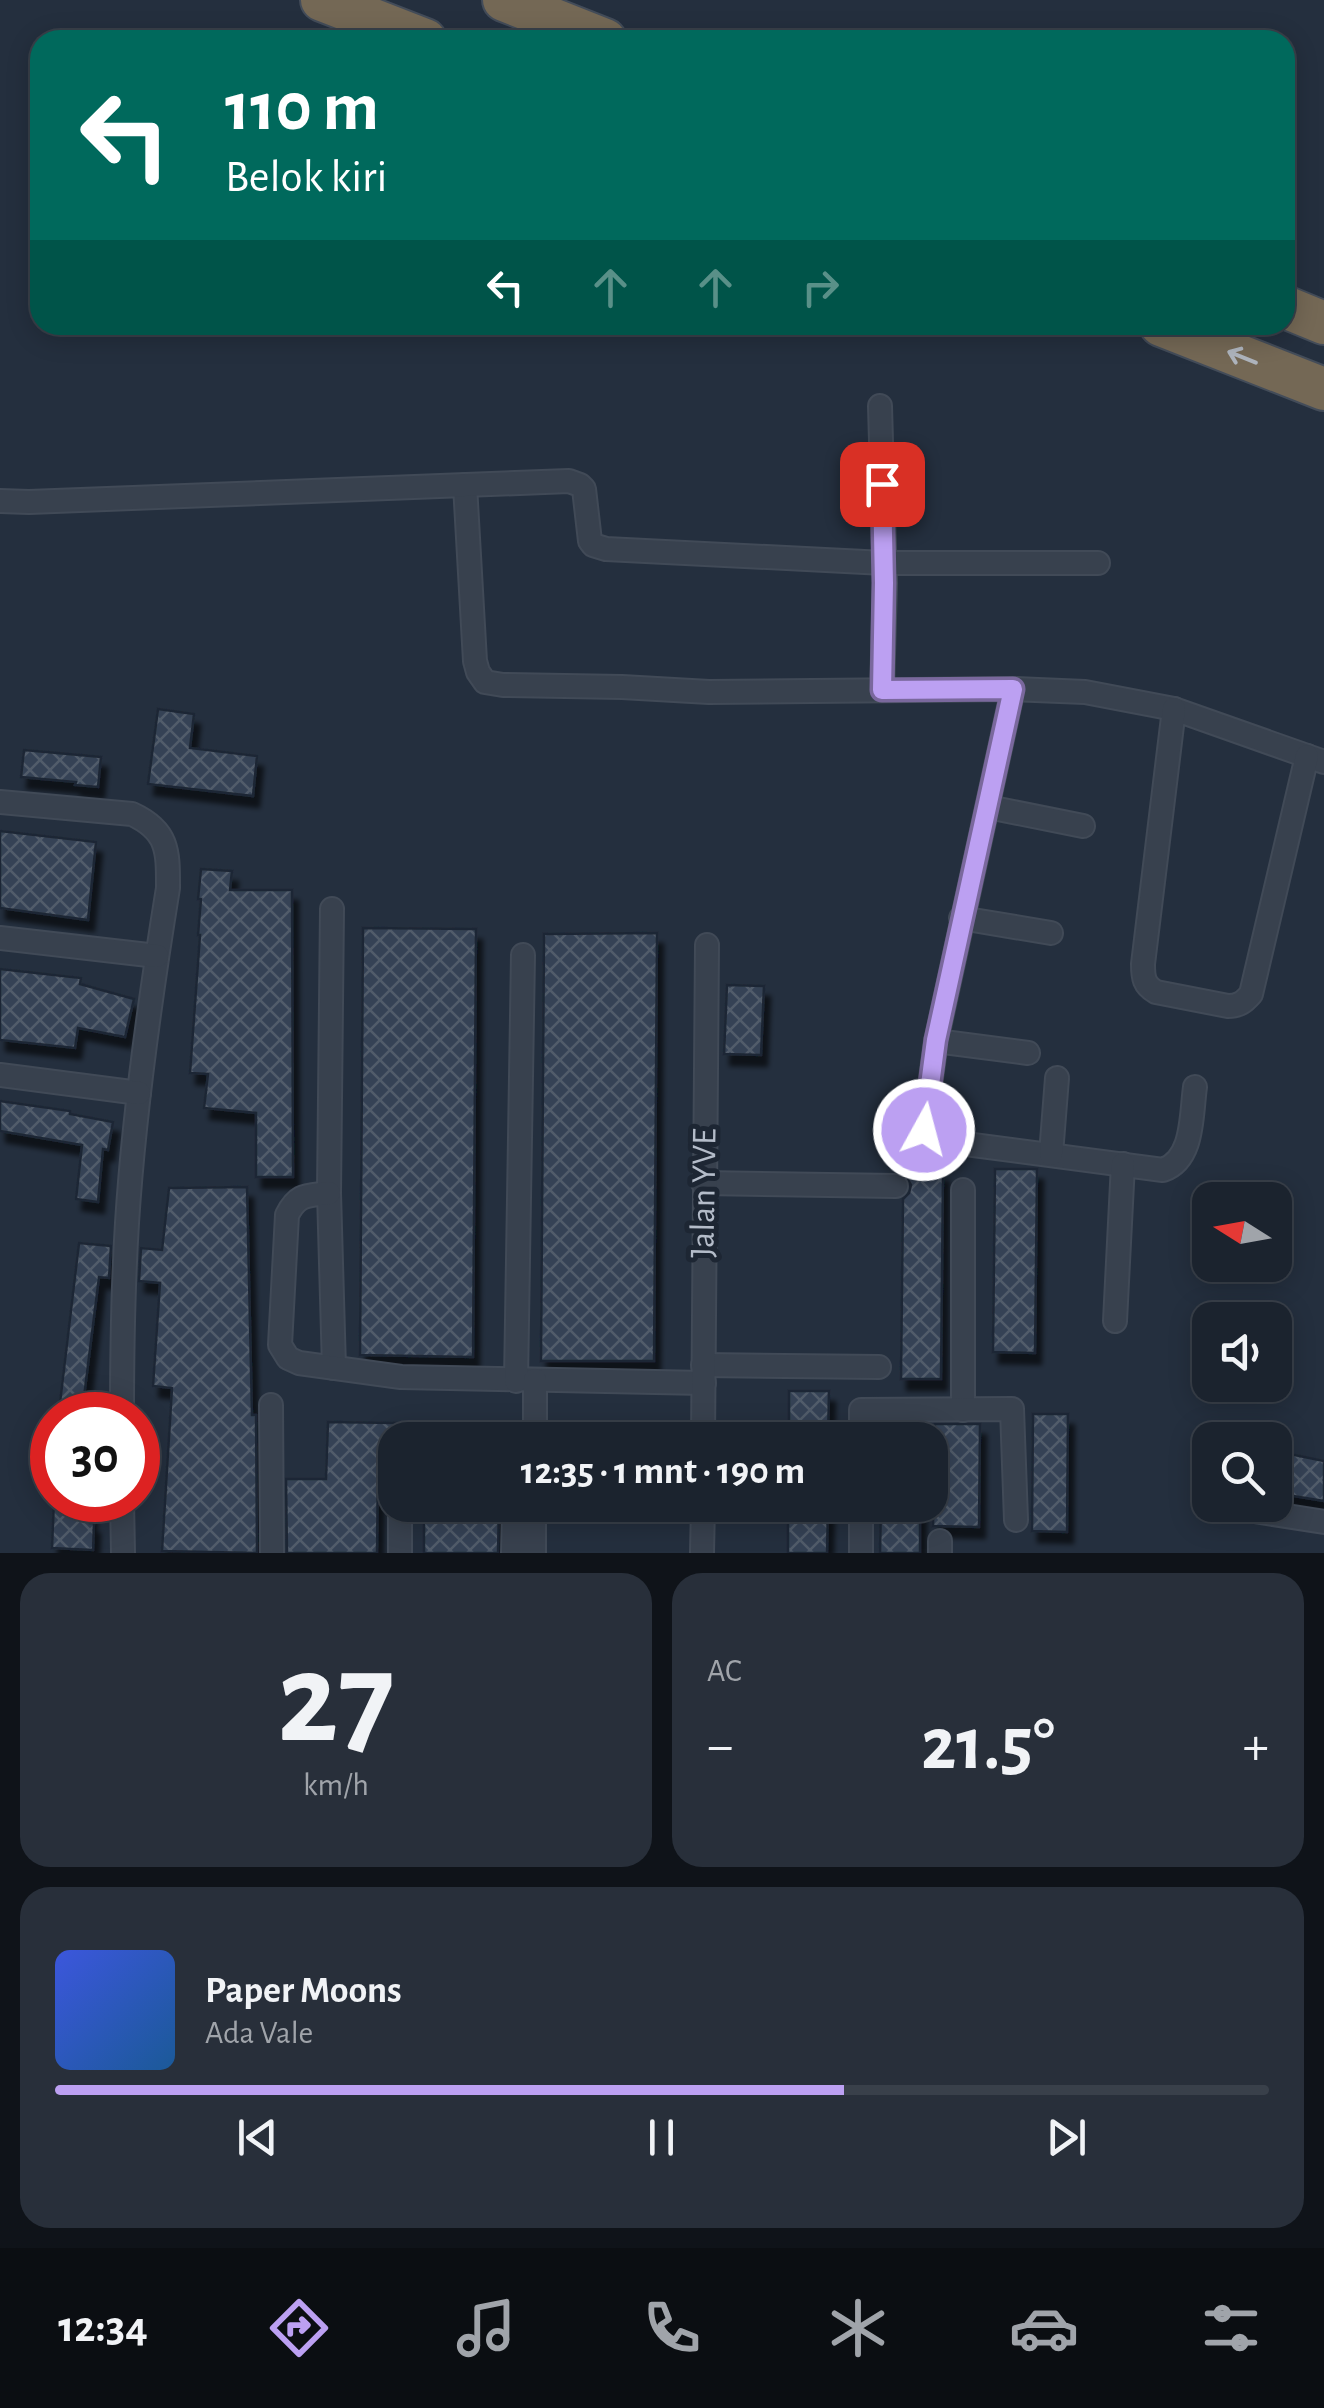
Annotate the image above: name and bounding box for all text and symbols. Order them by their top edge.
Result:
icon: left [60,70,190,200]
text: 110 m [225,73,379,143]
text: Belok kiri [225,155,387,200]
icon: left [478,260,533,315]
icon: ahead [583,260,638,315]
icon: ahead [688,260,743,315]
icon: right [793,260,848,315]
one-way arrow [1228,347,1259,365]
pin [840,442,925,527]
icon: arrive [855,457,910,512]
position arrow [872,1078,976,1182]
street label: Jalan YVE [685,1128,723,1258]
north arrow [1192,1182,1292,1282]
map controls [1192,1182,1292,1522]
button: sound [1192,1302,1292,1402]
speed limit sign: 30 [30,1392,160,1522]
button: search [1192,1422,1292,1522]
text: 12:35 · 1 mnt · 190 m [521,1453,805,1491]
text: 27 [277,1636,395,1766]
text: AC [707,1655,742,1687]
text: 21.5° [921,1708,1055,1783]
text: − [707,1719,733,1774]
text: + [1243,1719,1269,1774]
text: km/h [303,1769,369,1801]
text: Paper Moons [205,1972,402,2010]
text: Ada Vale [205,2017,313,2049]
icon: previous [230,2110,285,2165]
icon: pause [634,2110,689,2165]
icon: next [1039,2110,1094,2165]
icon: directions [264,2293,334,2363]
icon: music [451,2293,521,2363]
icon: phone [637,2293,707,2363]
icon: climate [823,2293,893,2363]
icon: car [1009,2293,1079,2363]
icon: filters [1196,2293,1266,2363]
text: 12:34 [58,2305,148,2350]

